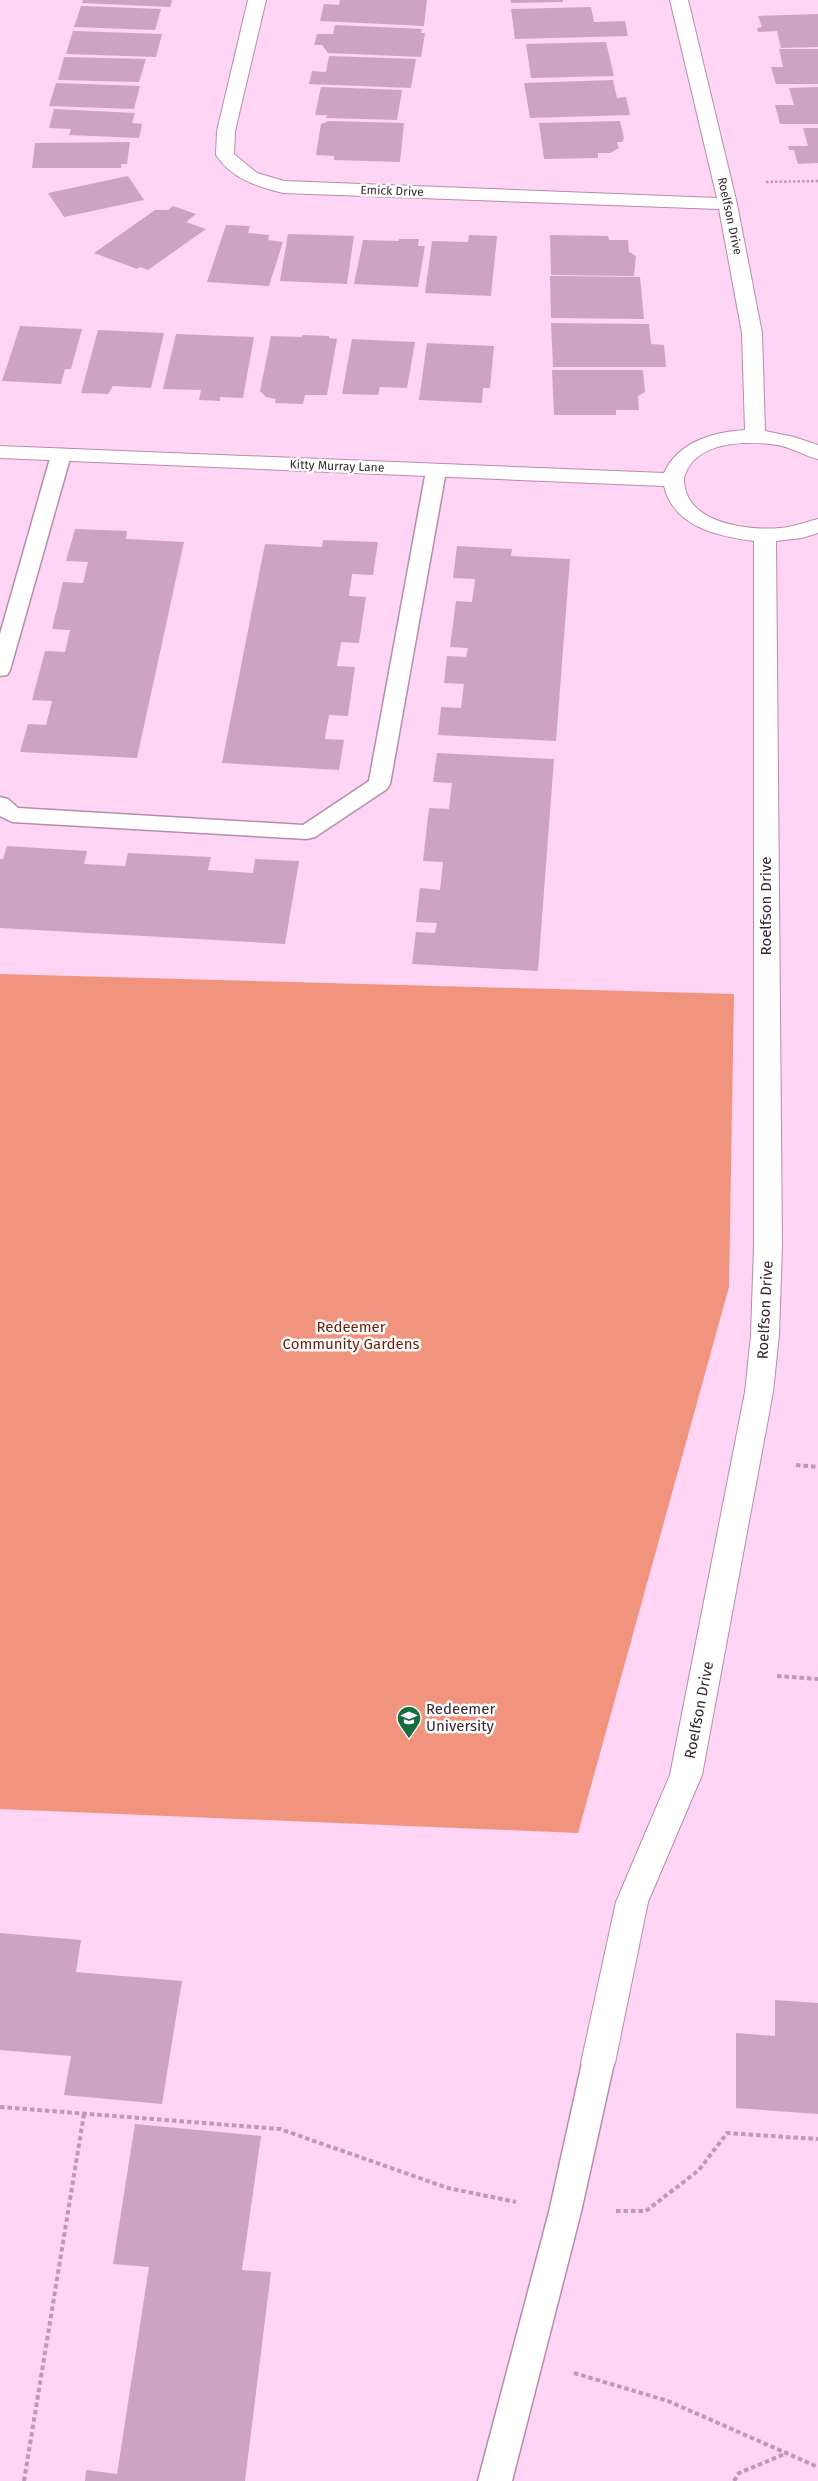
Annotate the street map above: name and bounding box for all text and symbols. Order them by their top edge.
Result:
street label: Roelfson Drive [715,176,745,256]
street label: Emick Drive [360,183,424,199]
street label: Kitty Murray Lane [289,457,385,475]
street label: Roelfson Drive [757,857,775,955]
street label: Roelfson Drive [753,1260,777,1360]
park label: Redeemer Community Gardens [283,1318,419,1353]
street label: Roelfson Drive [681,1660,717,1760]
place label: Redeemer University [426,1700,495,1735]
school or university icon: Redeemer University [396,1705,422,1739]

